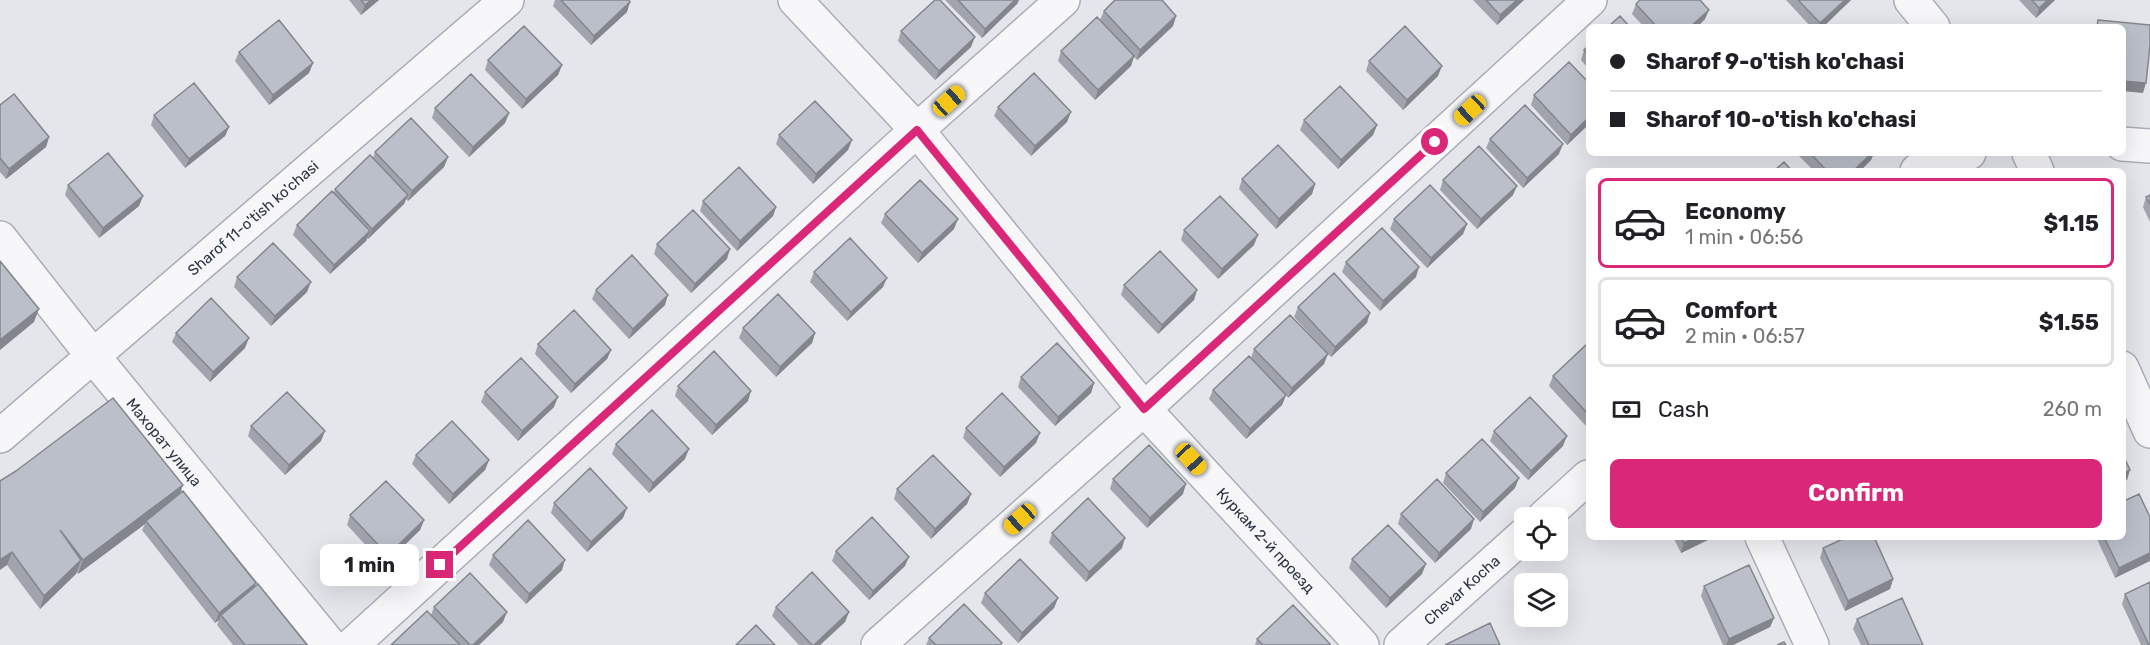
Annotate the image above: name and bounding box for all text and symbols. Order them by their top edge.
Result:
text: Sharof 9-o'tish ko'chasi [1646,48,1904,75]
car [930,82,968,120]
car [1451,91,1489,129]
text: Sharof 10-o'tish ko'chasi [1646,106,1916,133]
route start [1421,128,1448,155]
street label: Sharof 11-o'tish ko'chasi [184,157,322,279]
icon: car [1613,196,1667,250]
text: Economy [1685,198,1786,225]
text: $1.15 [2043,210,2099,237]
text: 1 min · 06:56 [1685,225,1803,249]
icon: car [1613,295,1667,349]
text: Comfort [1685,297,1777,324]
text: $1.55 [2039,309,2099,336]
text: 2 min · 06:57 [1685,324,1805,348]
icon: cash [1610,393,1643,426]
street label: Махорат улица [122,395,205,490]
text: Cash [1658,396,1709,423]
text: 260 m [2043,397,2102,421]
car [1172,440,1210,478]
button: Confirm [1610,459,2102,528]
street label: Куркам 2-й проезд [1213,484,1318,597]
car [1001,500,1039,538]
map controls [1514,507,1568,627]
button: locate [1514,507,1568,561]
callout: 1 min [320,544,419,586]
route end [426,551,453,578]
street label: Chevar Kocha [1421,552,1504,629]
text: 1 min [344,553,395,577]
button: layers [1514,573,1568,627]

